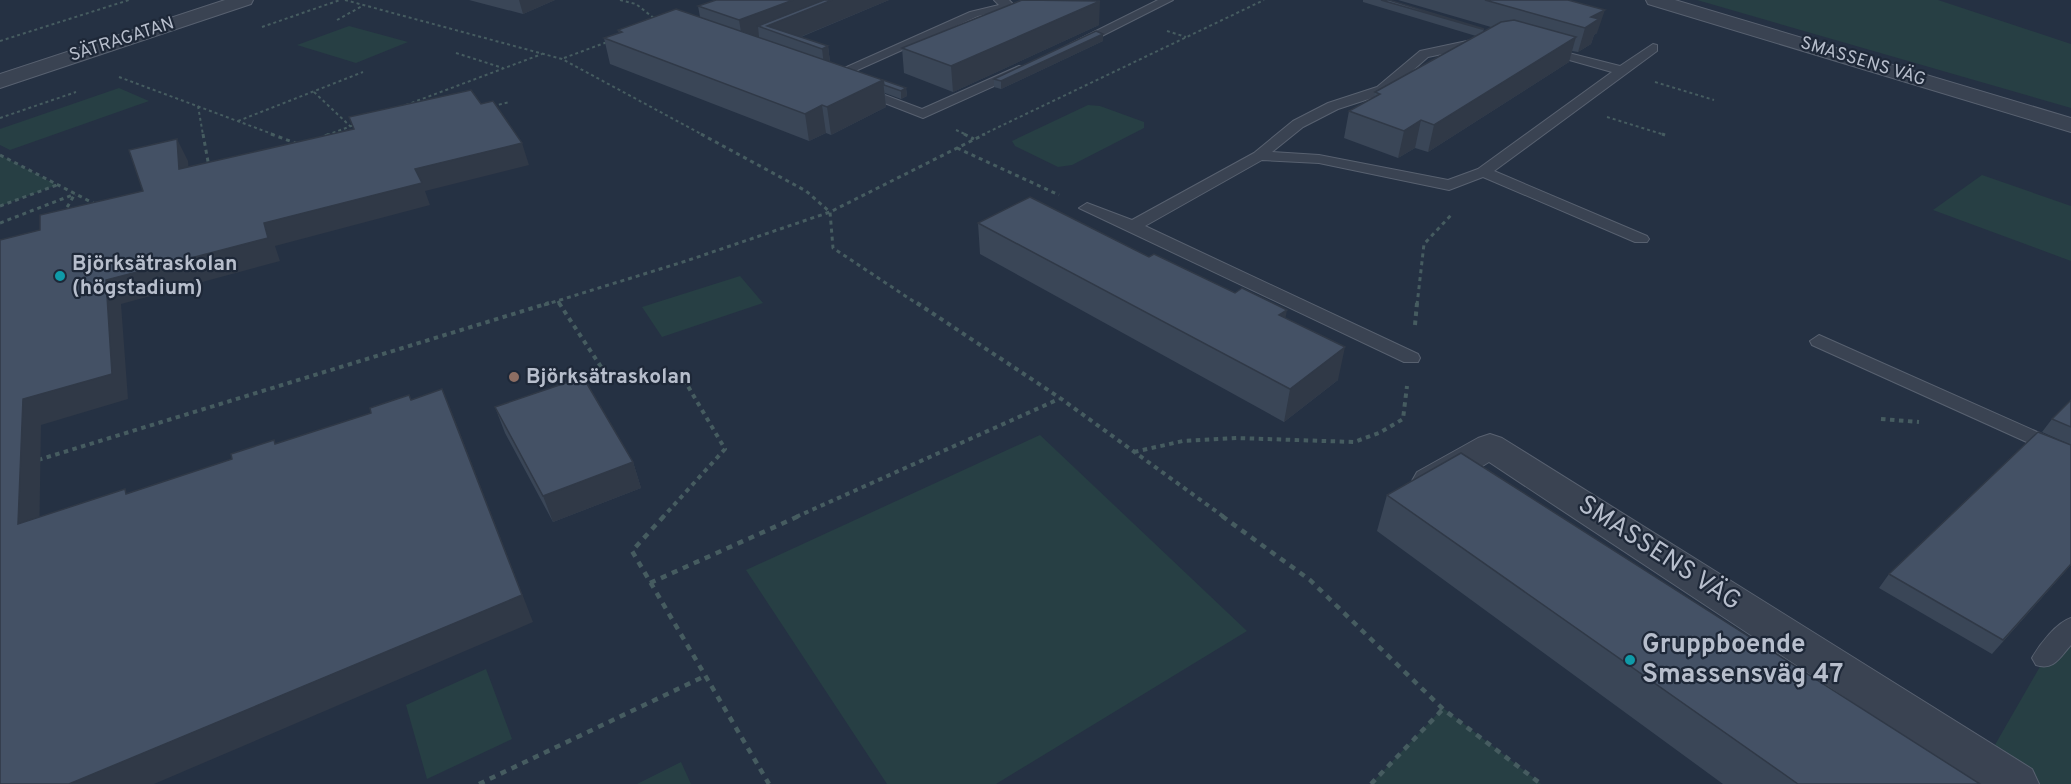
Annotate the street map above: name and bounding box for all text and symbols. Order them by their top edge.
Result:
street label: SÄTRAGATAN [66,10,177,68]
street label: SMASSENS VÄG [1798,30,1929,92]
place label: Björksätraskolan (högstadium) [72,251,238,302]
marker: Björksätraskolan (högstadium) [53,269,67,283]
place label: Björksätraskolan [526,364,692,391]
marker: Björksätraskolan [507,370,521,384]
street label: SMASSENS VÄG [1571,488,1747,619]
place label: Gruppboende Smassensväg 47 [1642,629,1843,692]
marker: Gruppboende Smassensväg 47 [1623,653,1637,667]

